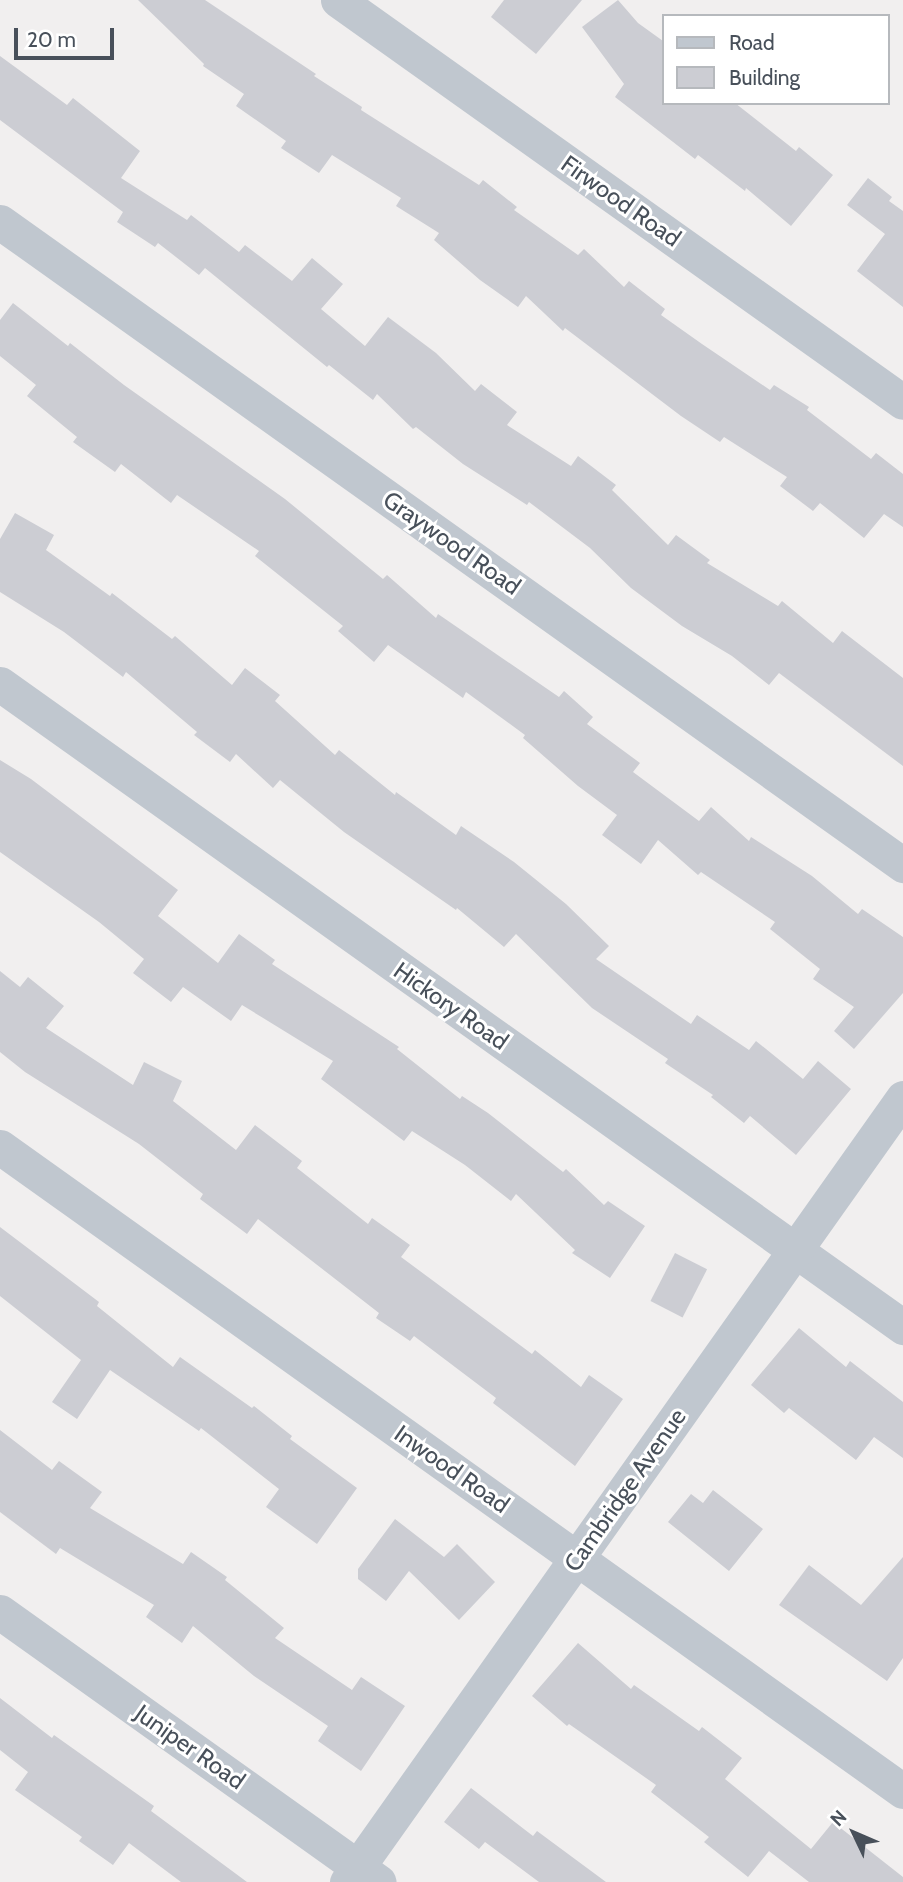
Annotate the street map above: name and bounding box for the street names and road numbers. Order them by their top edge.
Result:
street label: Firwood Road [556,149,686,253]
street label: Graywood Road [378,485,526,601]
street label: Hickory Road [388,956,514,1056]
street label: Cambridge Avenue [558,1403,692,1577]
street label: Inwood Road [389,1419,515,1519]
street label: Juniper Road [129,1699,251,1795]

